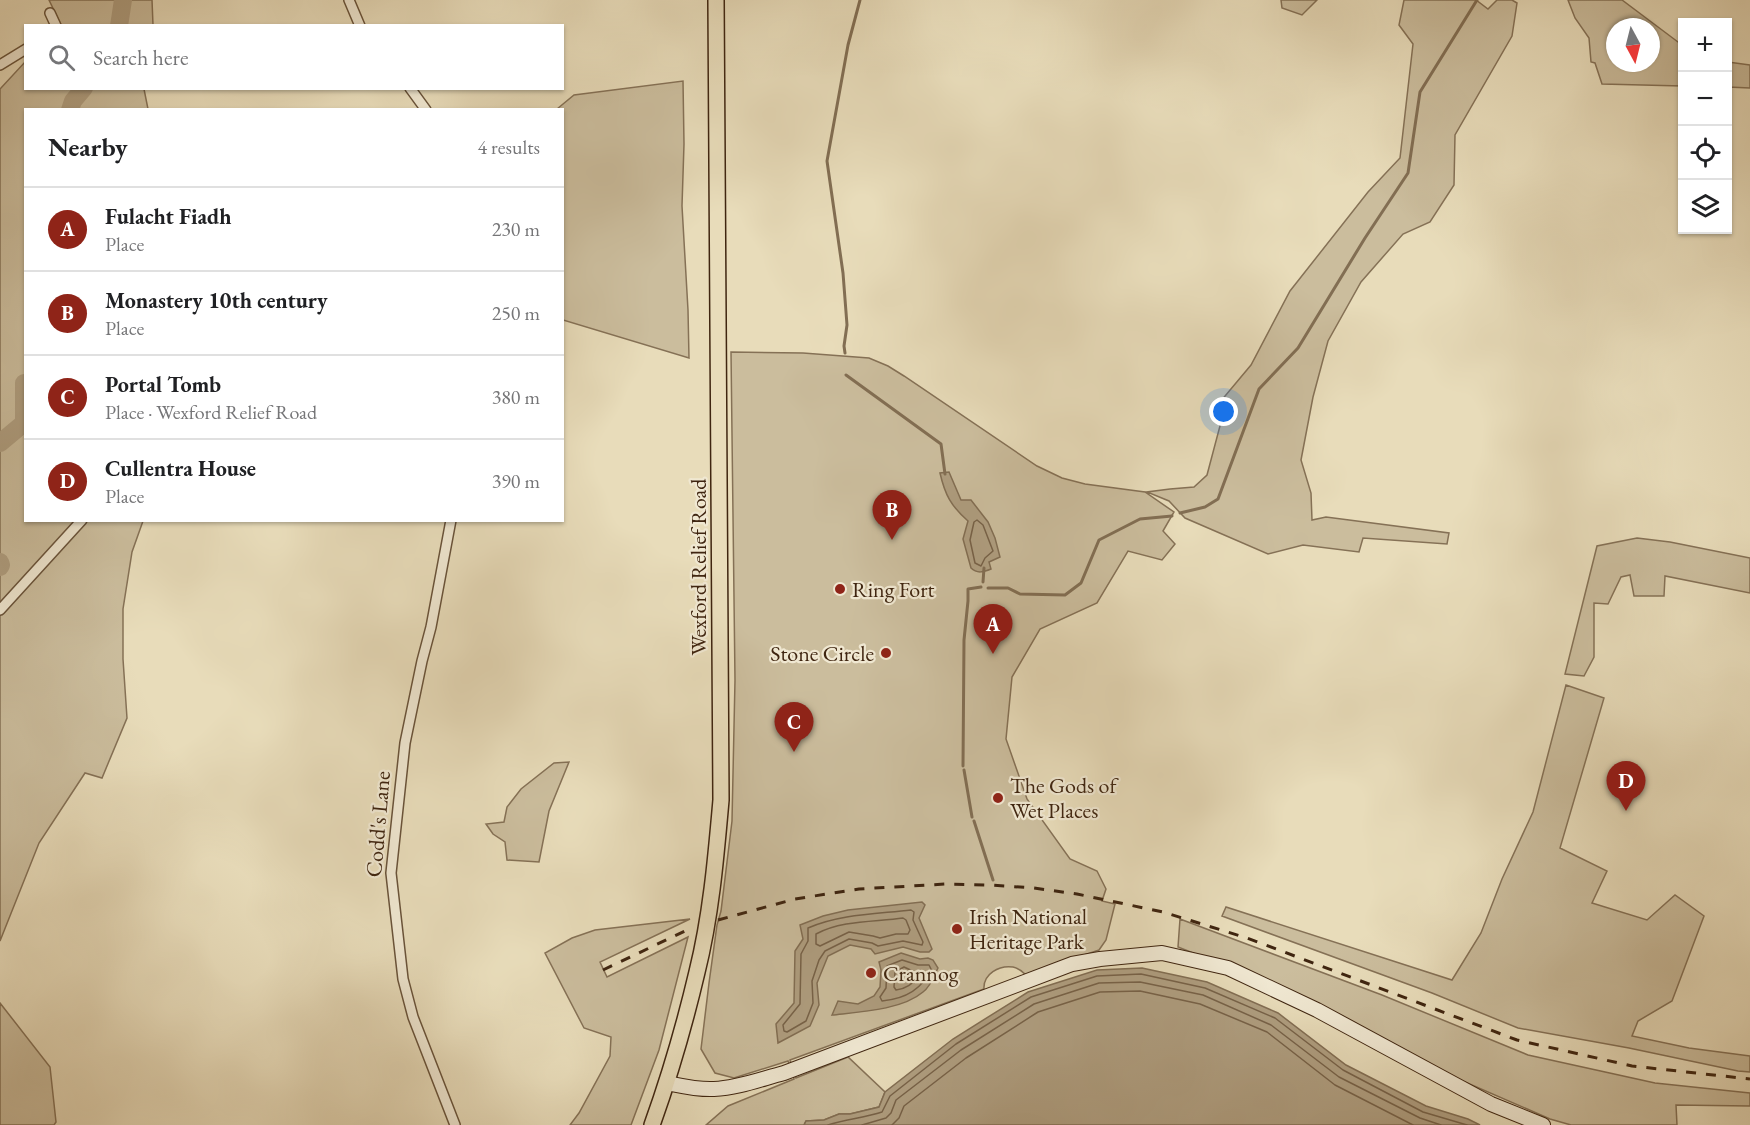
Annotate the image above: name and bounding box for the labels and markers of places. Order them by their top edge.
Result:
pin: B [872,490,912,540]
place label: Ring Fort [852,575,935,604]
marker: Ring Fort [833,582,847,596]
pin: A [974,604,1012,654]
place label: Stone Circle [770,639,874,668]
marker: Stone Circle [879,646,893,660]
pin: C [774,702,814,752]
pin: D [1606,762,1646,811]
place label: The Gods of Wet Places [1010,771,1120,825]
marker: The Gods of Wet Places [991,791,1005,805]
place label: Irish National Heritage Park [969,902,1087,956]
marker: Irish National Heritage Park [950,922,964,936]
place label: Crannog [883,959,959,988]
marker: Crannog [864,966,878,980]

